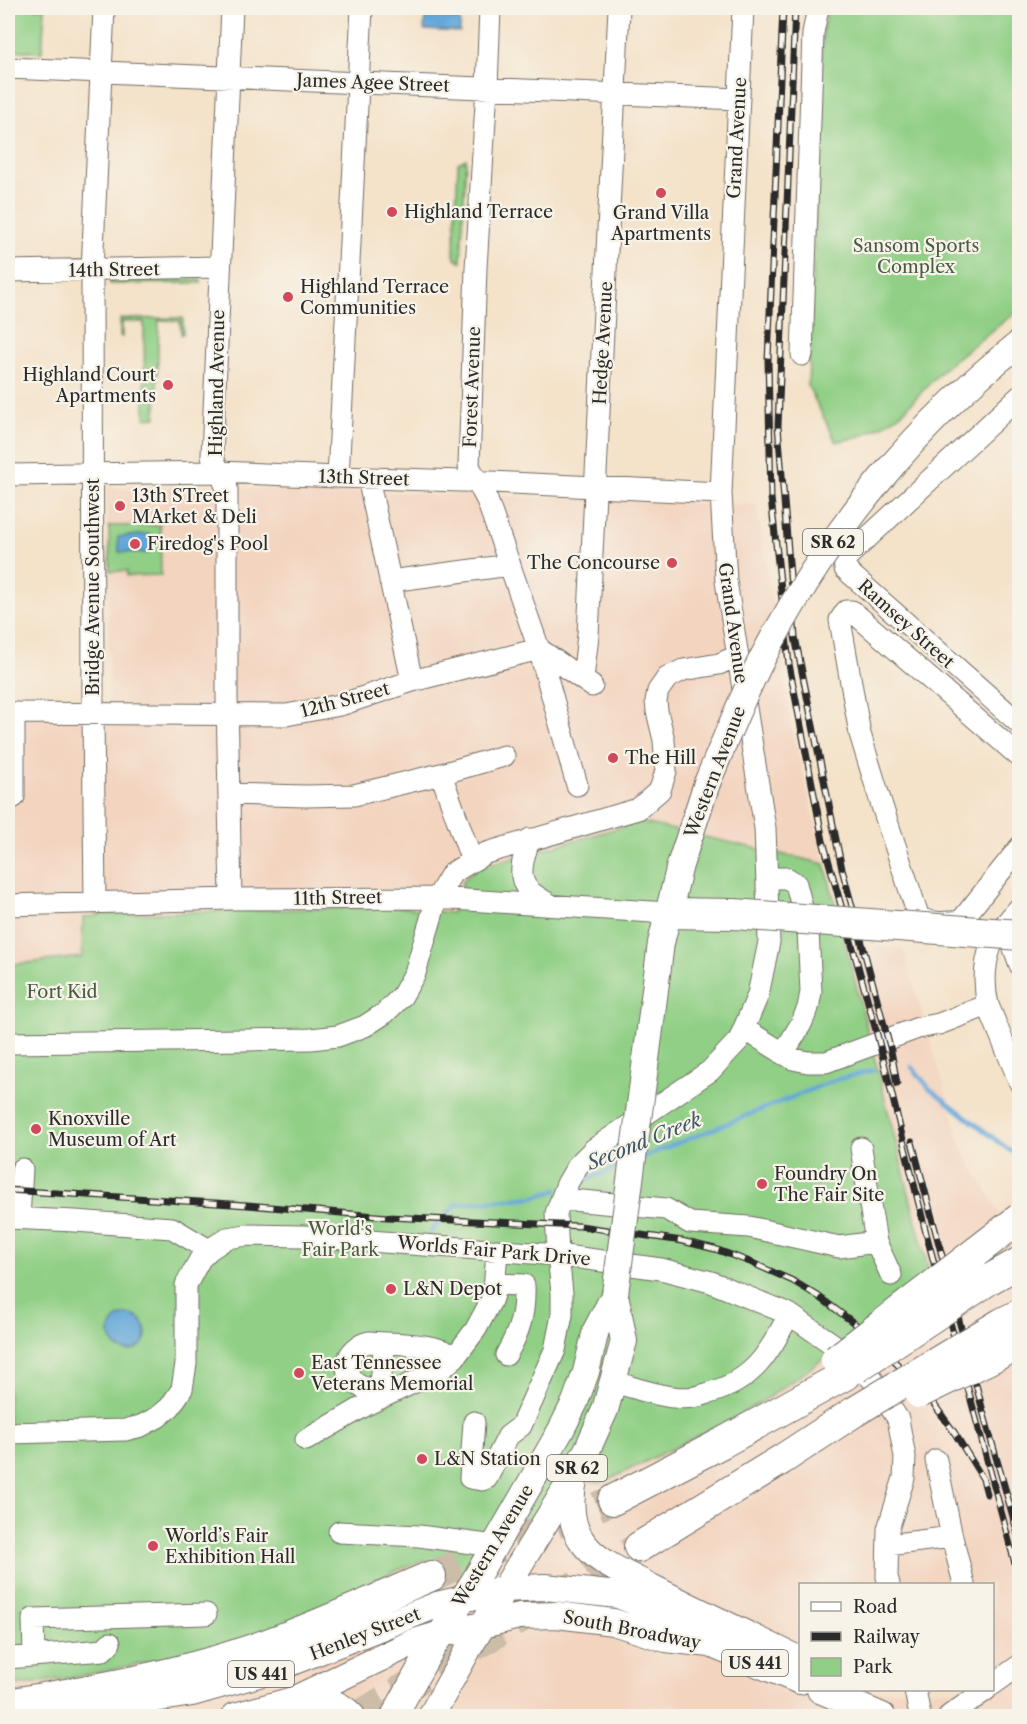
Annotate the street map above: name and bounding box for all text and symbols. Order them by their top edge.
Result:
street label: James Agee Street [293,69,450,97]
street label: Grand Avenue [723,77,751,199]
marker: Grand Villa Apartments [654,186,668,200]
place label: Highland Terrace [404,201,553,223]
place label: Grand Villa Apartments [610,202,711,245]
marker: Highland Terrace [385,205,399,219]
park label: Sansom Sports Complex [853,235,979,278]
street label: 14th Street [68,258,161,282]
place label: Highland Terrace Communities [300,276,449,319]
street label: Hedge Avenue [589,281,617,405]
marker: Highland Terrace Communities [281,290,295,304]
street label: Highland Avenue [205,309,229,457]
street label: Forest Avenue [459,326,485,448]
place label: Highland Court Apartments [23,364,157,407]
marker: Highland Court Apartments [161,378,175,392]
street label: 13th Street [318,465,410,491]
street label: Bridge Avenue Southwest [82,478,104,696]
place label: 13th STreet MArket & Deli [132,485,257,528]
marker: 13th STreet MArket & Deli [113,499,127,513]
road number: SR 62 [803,529,863,555]
place label: Firedog's Pool [147,533,268,555]
marker: Firedog's Pool [128,537,142,551]
place label: The Concourse [527,552,660,574]
marker: The Concourse [665,556,679,570]
street label: Grand Avenue [714,561,752,685]
street label: Ramsey Street [853,575,959,673]
street label: 12th Street [298,677,393,722]
street label: Western Avenue [679,703,750,842]
place label: The Hill [625,747,696,769]
marker: The Hill [606,751,620,765]
street label: 11th Street [294,886,383,910]
park label: Fort Kid [26,981,98,1003]
water label: Second Creek [582,1107,705,1175]
place label: Knoxville Museum of Art [48,1108,177,1151]
marker: Knoxville Museum of Art [29,1122,43,1136]
place label: Foundry On The Fair Site [774,1163,884,1206]
marker: Foundry On The Fair Site [755,1177,769,1191]
park label: World's Fair Park [301,1218,380,1261]
street label: Worlds Fair Park Drive [395,1231,592,1270]
place label: L&N Depot [403,1278,503,1300]
marker: L&N Depot [384,1282,398,1296]
place label: East Tennessee Veterans Memorial [310,1352,473,1395]
marker: East Tennessee Veterans Memorial [292,1366,306,1380]
place label: L&N Station [434,1448,541,1470]
marker: L&N Station [415,1452,429,1466]
road number: SR 62 [547,1455,607,1481]
street label: Western Avenue [447,1481,538,1612]
place label: World’s Fair Exhibition Hall [164,1525,295,1568]
marker: World’s Fair Exhibition Hall [146,1539,160,1553]
legend [799,1583,994,1691]
text: Road [853,1596,898,1618]
street label: Henley Street [307,1603,424,1665]
street label: South Broadway [561,1606,704,1654]
text: Railway [853,1626,921,1648]
road number: US 441 [722,1650,788,1676]
text: Park [853,1656,894,1678]
road number: US 441 [228,1661,294,1687]

